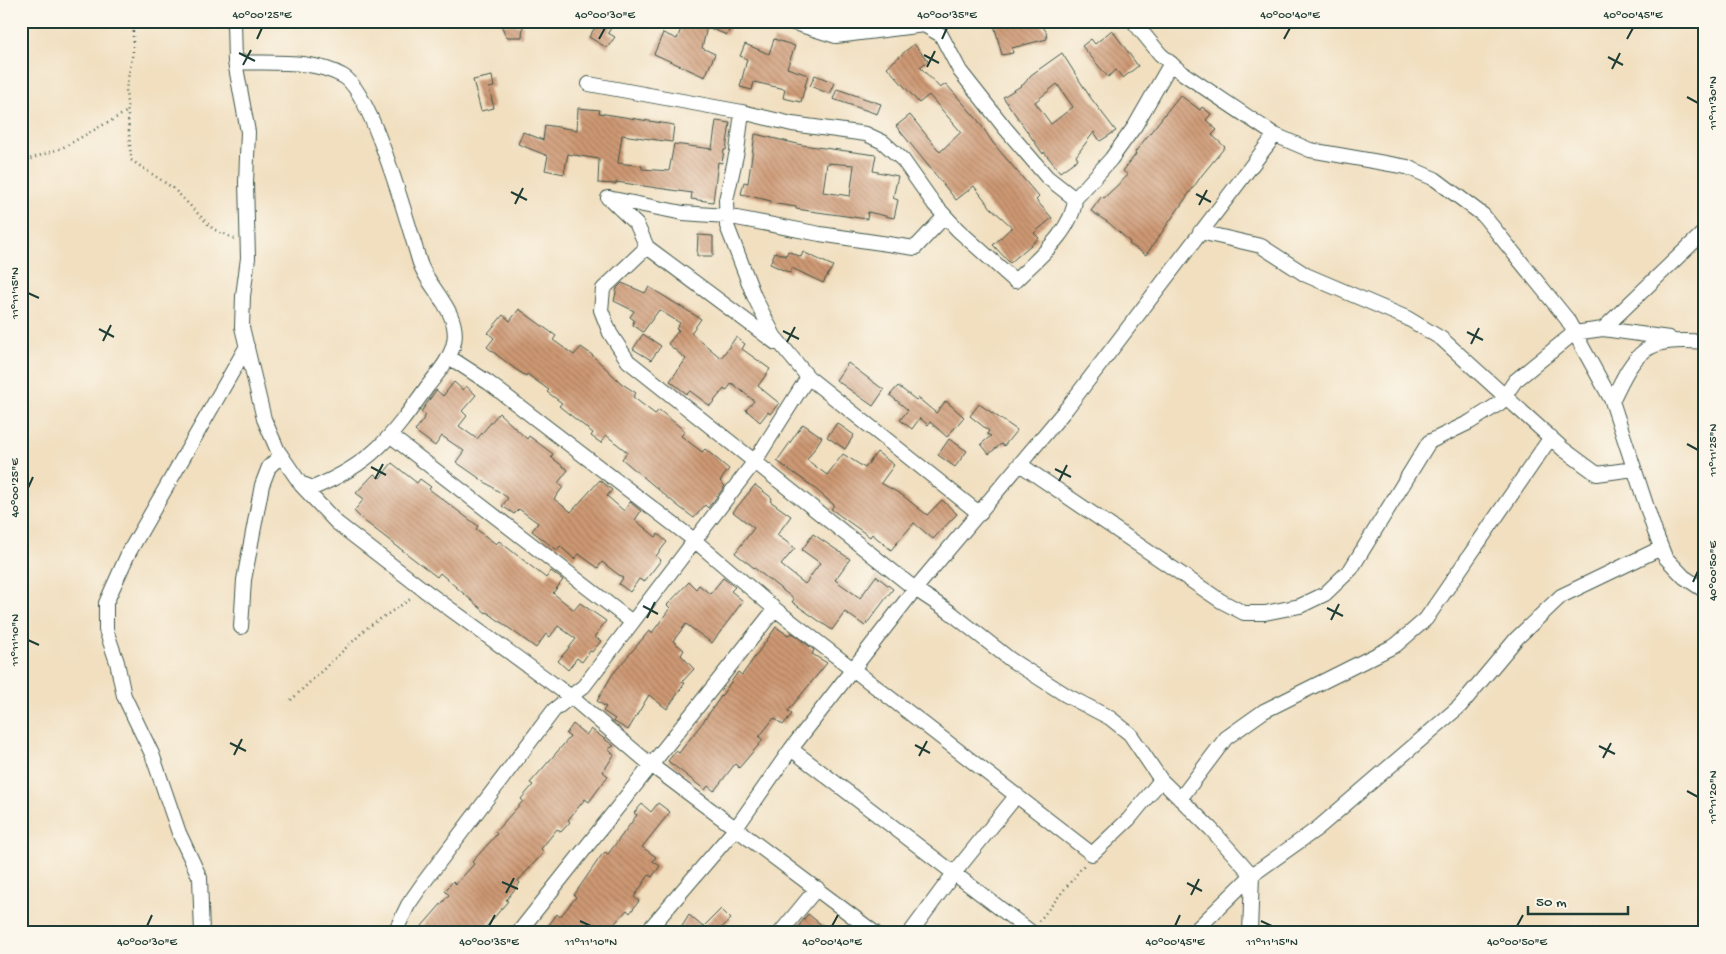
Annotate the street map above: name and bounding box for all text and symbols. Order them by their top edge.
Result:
text: 40°00'25"E [232,9,292,23]
text: 40°00'30"E [575,9,636,23]
text: 40°00'35"E [917,9,977,23]
text: 40°00'40"E [1260,9,1320,23]
text: 40°00'45"E [1603,9,1663,23]
text: 11°11'30"N [1707,76,1721,131]
text: 11°11'15"N [9,267,23,320]
text: 11°11'25"N [1707,423,1721,477]
text: 40°00'25"E [9,458,23,518]
text: 40°00'50"E [1707,540,1721,601]
text: 11°11'10"N [9,614,23,667]
text: 11°11'20"N [1707,770,1721,825]
scale bar [1528,884,1628,916]
text: 50 m [1536,894,1567,912]
text: 40°00'30"E [117,936,178,950]
text: 40°00'35"E [459,936,519,950]
text: 11°11'10"N [564,936,617,950]
text: 40°00'40"E [802,936,862,950]
text: 40°00'45"E [1145,936,1205,950]
text: 11°11'15"N [1245,936,1298,950]
text: 40°00'50"E [1487,936,1548,950]

